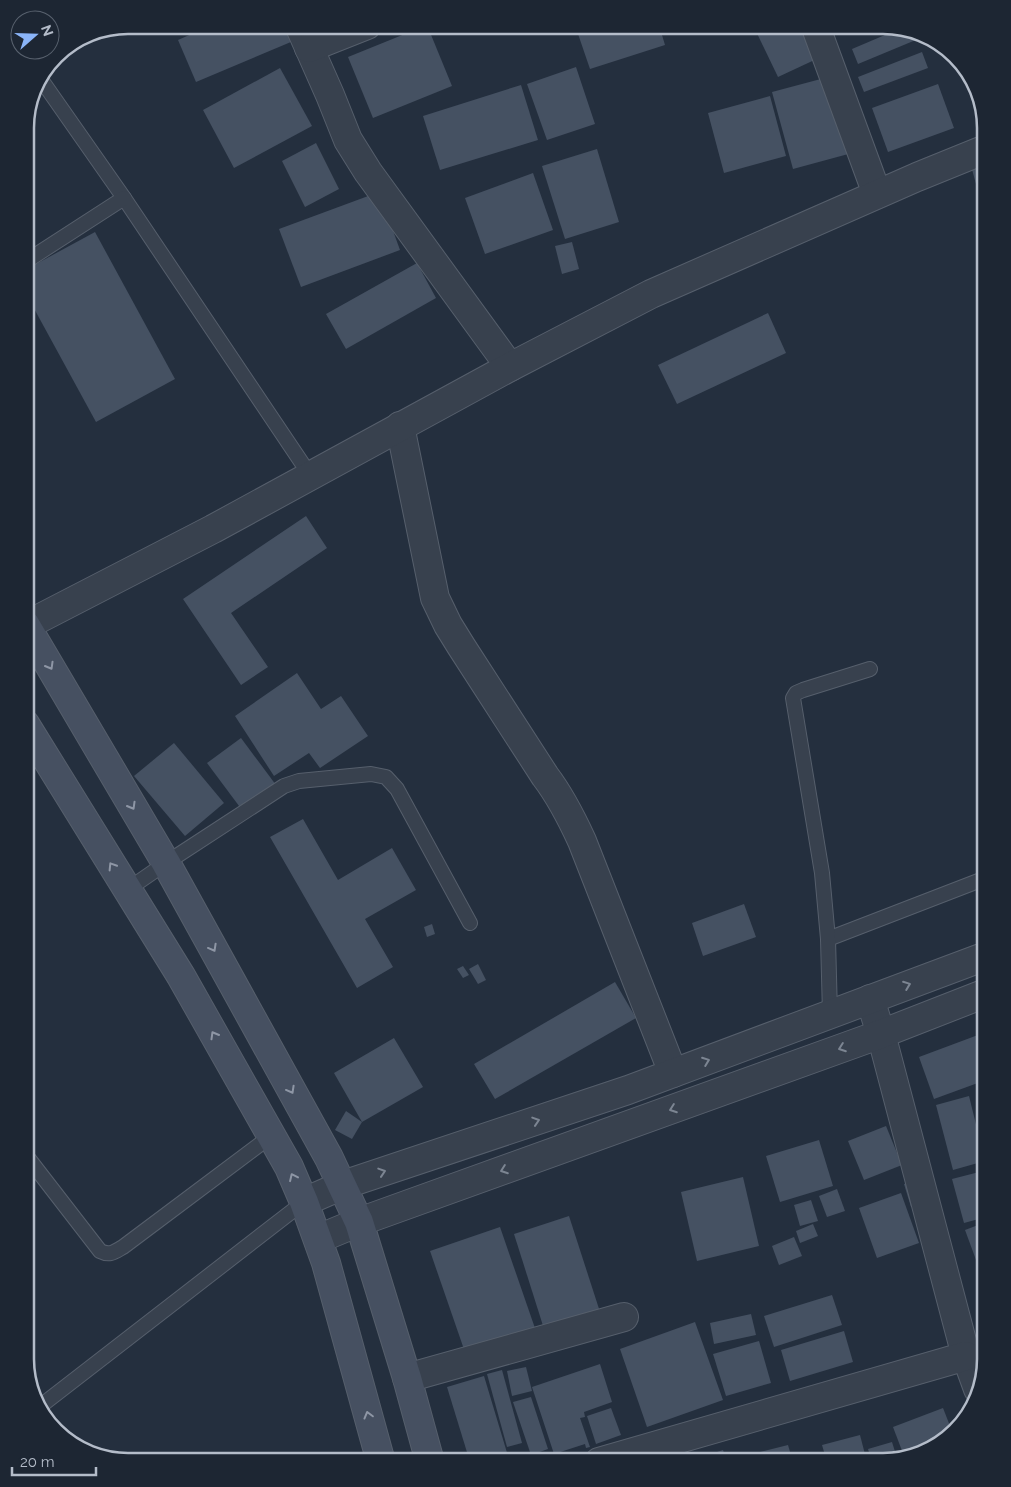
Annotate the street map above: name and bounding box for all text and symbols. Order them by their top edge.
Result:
north arrow [10,10,60,60]
text: N [38,23,57,38]
one-way arrow [43,661,53,670]
one-way arrow [126,801,136,810]
one-way arrow [109,862,119,871]
one-way arrow [206,942,216,951]
one-way arrow [902,981,911,991]
one-way arrow [210,1031,220,1040]
one-way arrow [839,1042,847,1052]
one-way arrow [701,1057,710,1067]
one-way arrow [285,1084,295,1093]
one-way arrow [669,1103,678,1113]
one-way arrow [531,1116,540,1126]
one-way arrow [500,1164,508,1174]
one-way arrow [377,1168,386,1178]
one-way arrow [289,1173,299,1182]
one-way arrow [363,1410,374,1419]
scale bar [12,1444,96,1476]
text: 20 m [20,1453,55,1471]

